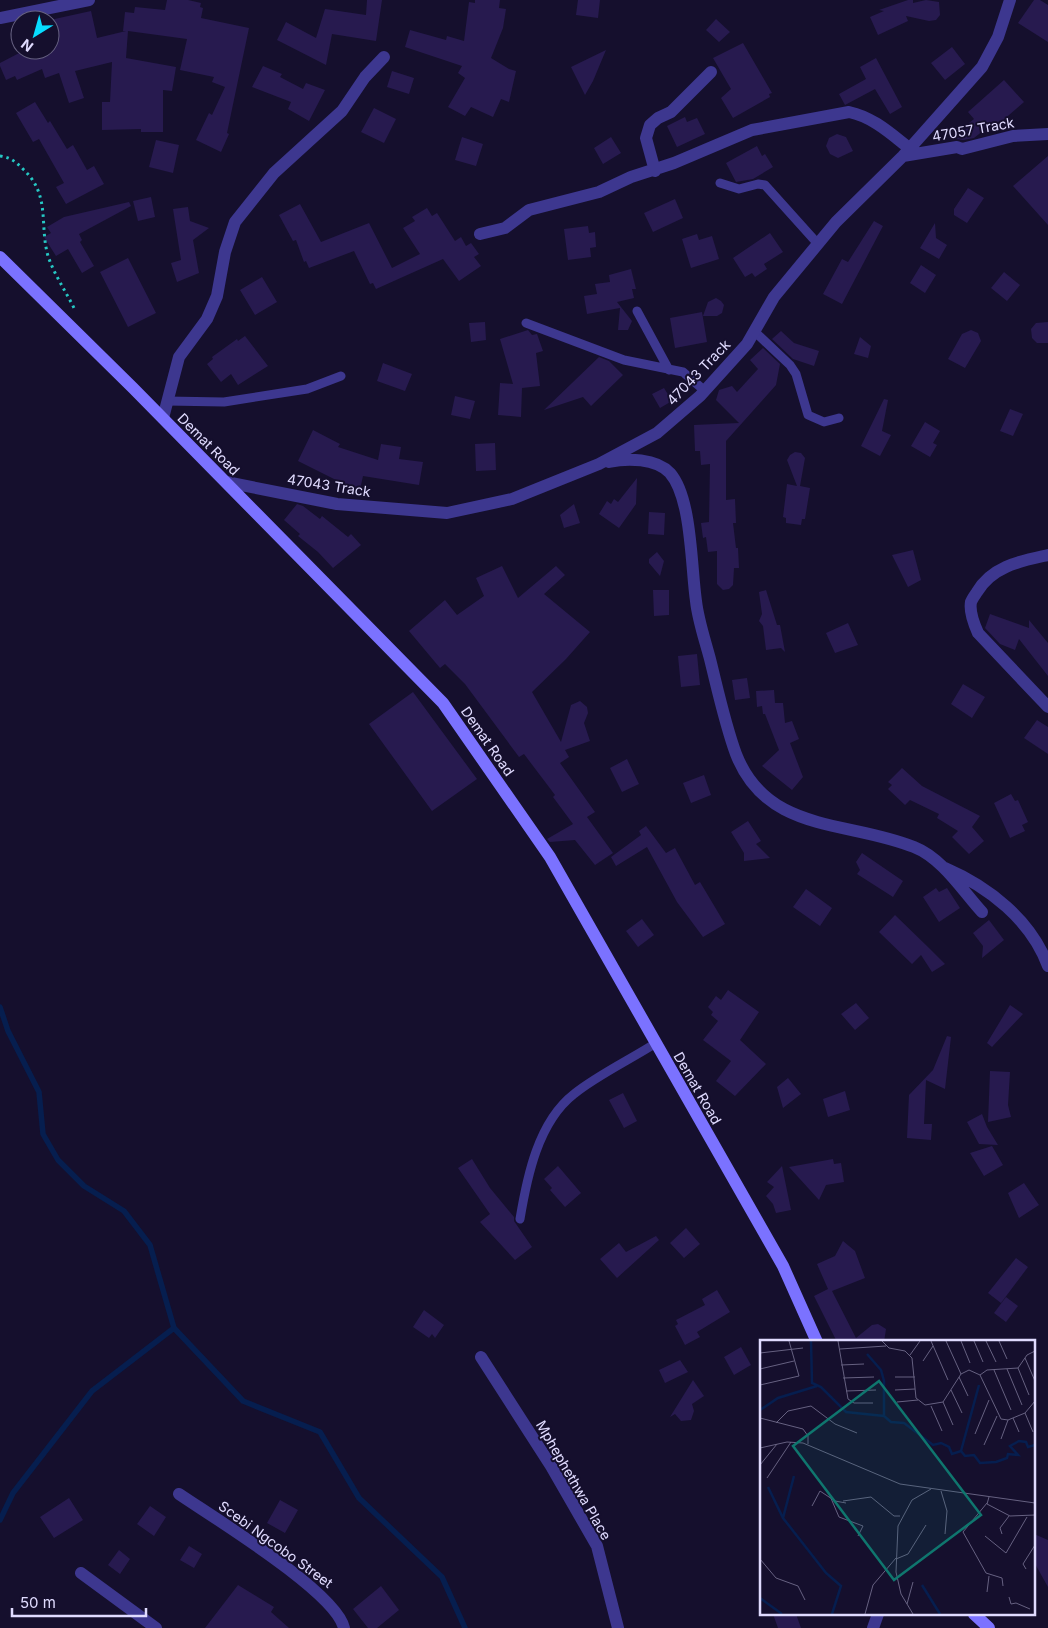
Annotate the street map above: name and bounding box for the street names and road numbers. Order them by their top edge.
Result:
street label: 47057 Track [931,113,1016,145]
street label: 47043 Track [663,336,734,408]
street label: Demat Road [174,409,244,479]
street label: 47043 Track [286,470,372,500]
street label: Demat Road [458,703,518,779]
street label: Demat Road [670,1049,726,1127]
street label: Mphephethwa Place [533,1417,615,1543]
street label: Scebi Ngcobo Street [216,1497,337,1591]

